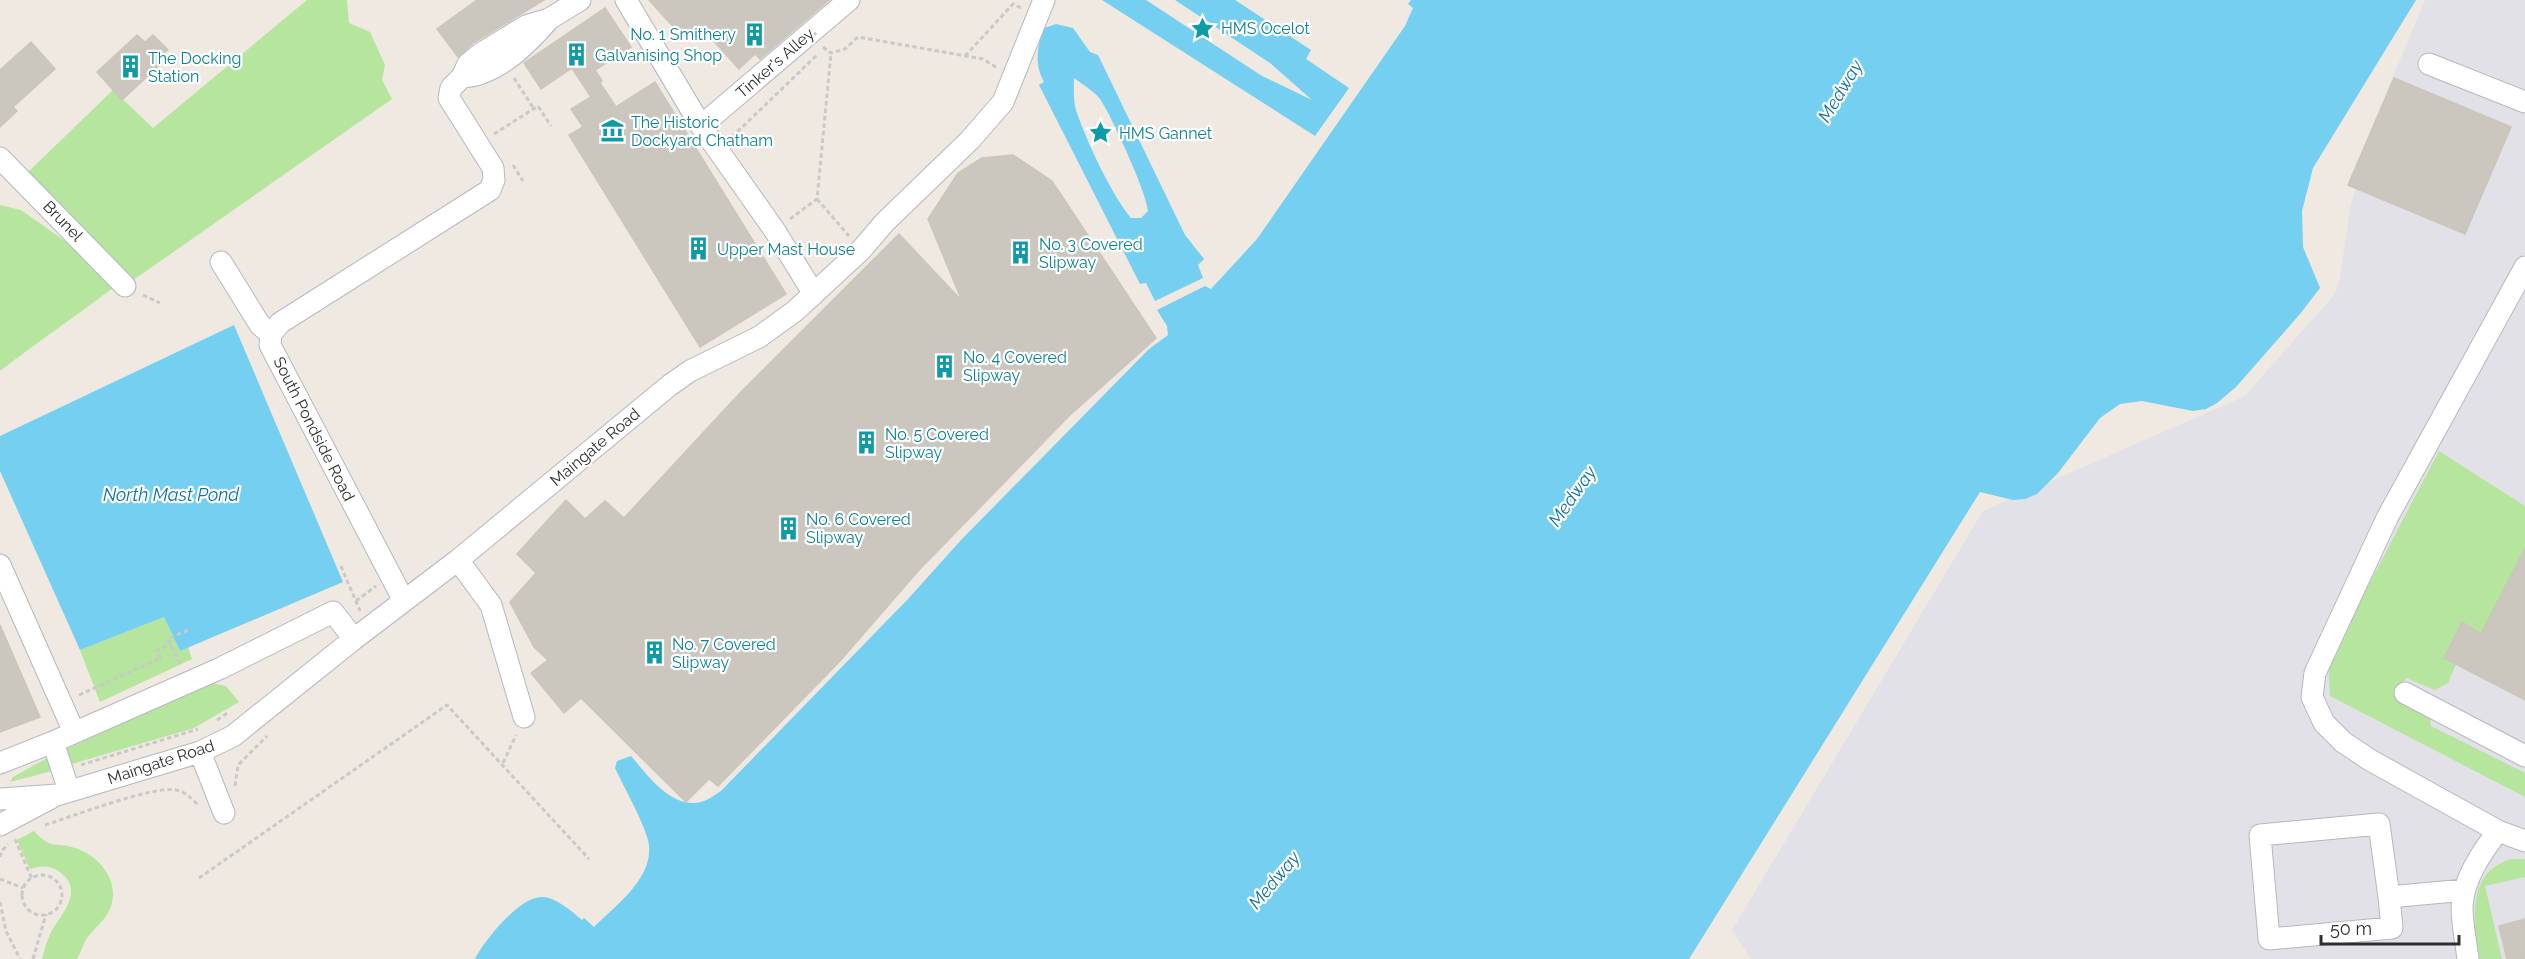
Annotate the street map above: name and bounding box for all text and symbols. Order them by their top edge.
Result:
place icon: HMS Ocelot [1190,15,1216,41]
place label: HMS Ocelot [1221,19,1310,38]
building icon: No. 1 Smithery [741,21,767,47]
street label: Tinker's Alley [732,24,818,102]
place label: No. 1 Smithery [630,25,736,44]
building icon: Galvanising Shop [564,42,590,68]
place label: Galvanising Shop [595,46,722,65]
place label: The Docking Station [148,49,242,86]
building icon: The Docking Station [117,54,143,80]
water label: Medway [1813,55,1867,126]
place label: The Historic Dockyard Chatham [631,113,773,150]
museum icon: The Historic Dockyard Chatham [600,118,626,144]
place icon: HMS Gannet [1088,120,1114,146]
place label: HMS Gannet [1119,124,1213,143]
street label: Brunel [39,197,87,246]
place label: No. 3 Covered Slipway [1039,235,1143,272]
building icon: Upper Mast House [686,236,712,262]
place label: Upper Mast House [717,240,855,259]
building icon: No. 3 Covered Slipway [1008,240,1034,266]
place label: No. 4 Covered Slipway [963,348,1067,385]
building icon: No. 4 Covered Slipway [932,353,958,379]
street label: South Pondside Road [269,354,359,504]
street label: Maingate Road [546,404,644,490]
place label: No. 5 Covered Slipway [885,425,989,462]
building icon: No. 5 Covered Slipway [854,430,880,456]
water label: Medway [1544,461,1601,530]
water label: North Mast Pond [103,484,240,505]
place label: No. 6 Covered Slipway [806,510,911,547]
building icon: No. 6 Covered Slipway [775,515,801,541]
place label: No. 7 Covered Slipway [672,635,776,672]
building icon: No. 7 Covered Slipway [641,640,667,666]
street label: Maingate Road [105,736,217,788]
water label: Medway [1244,846,1305,913]
scale bar [2321,908,2459,946]
text: 50 m [2330,918,2372,939]

